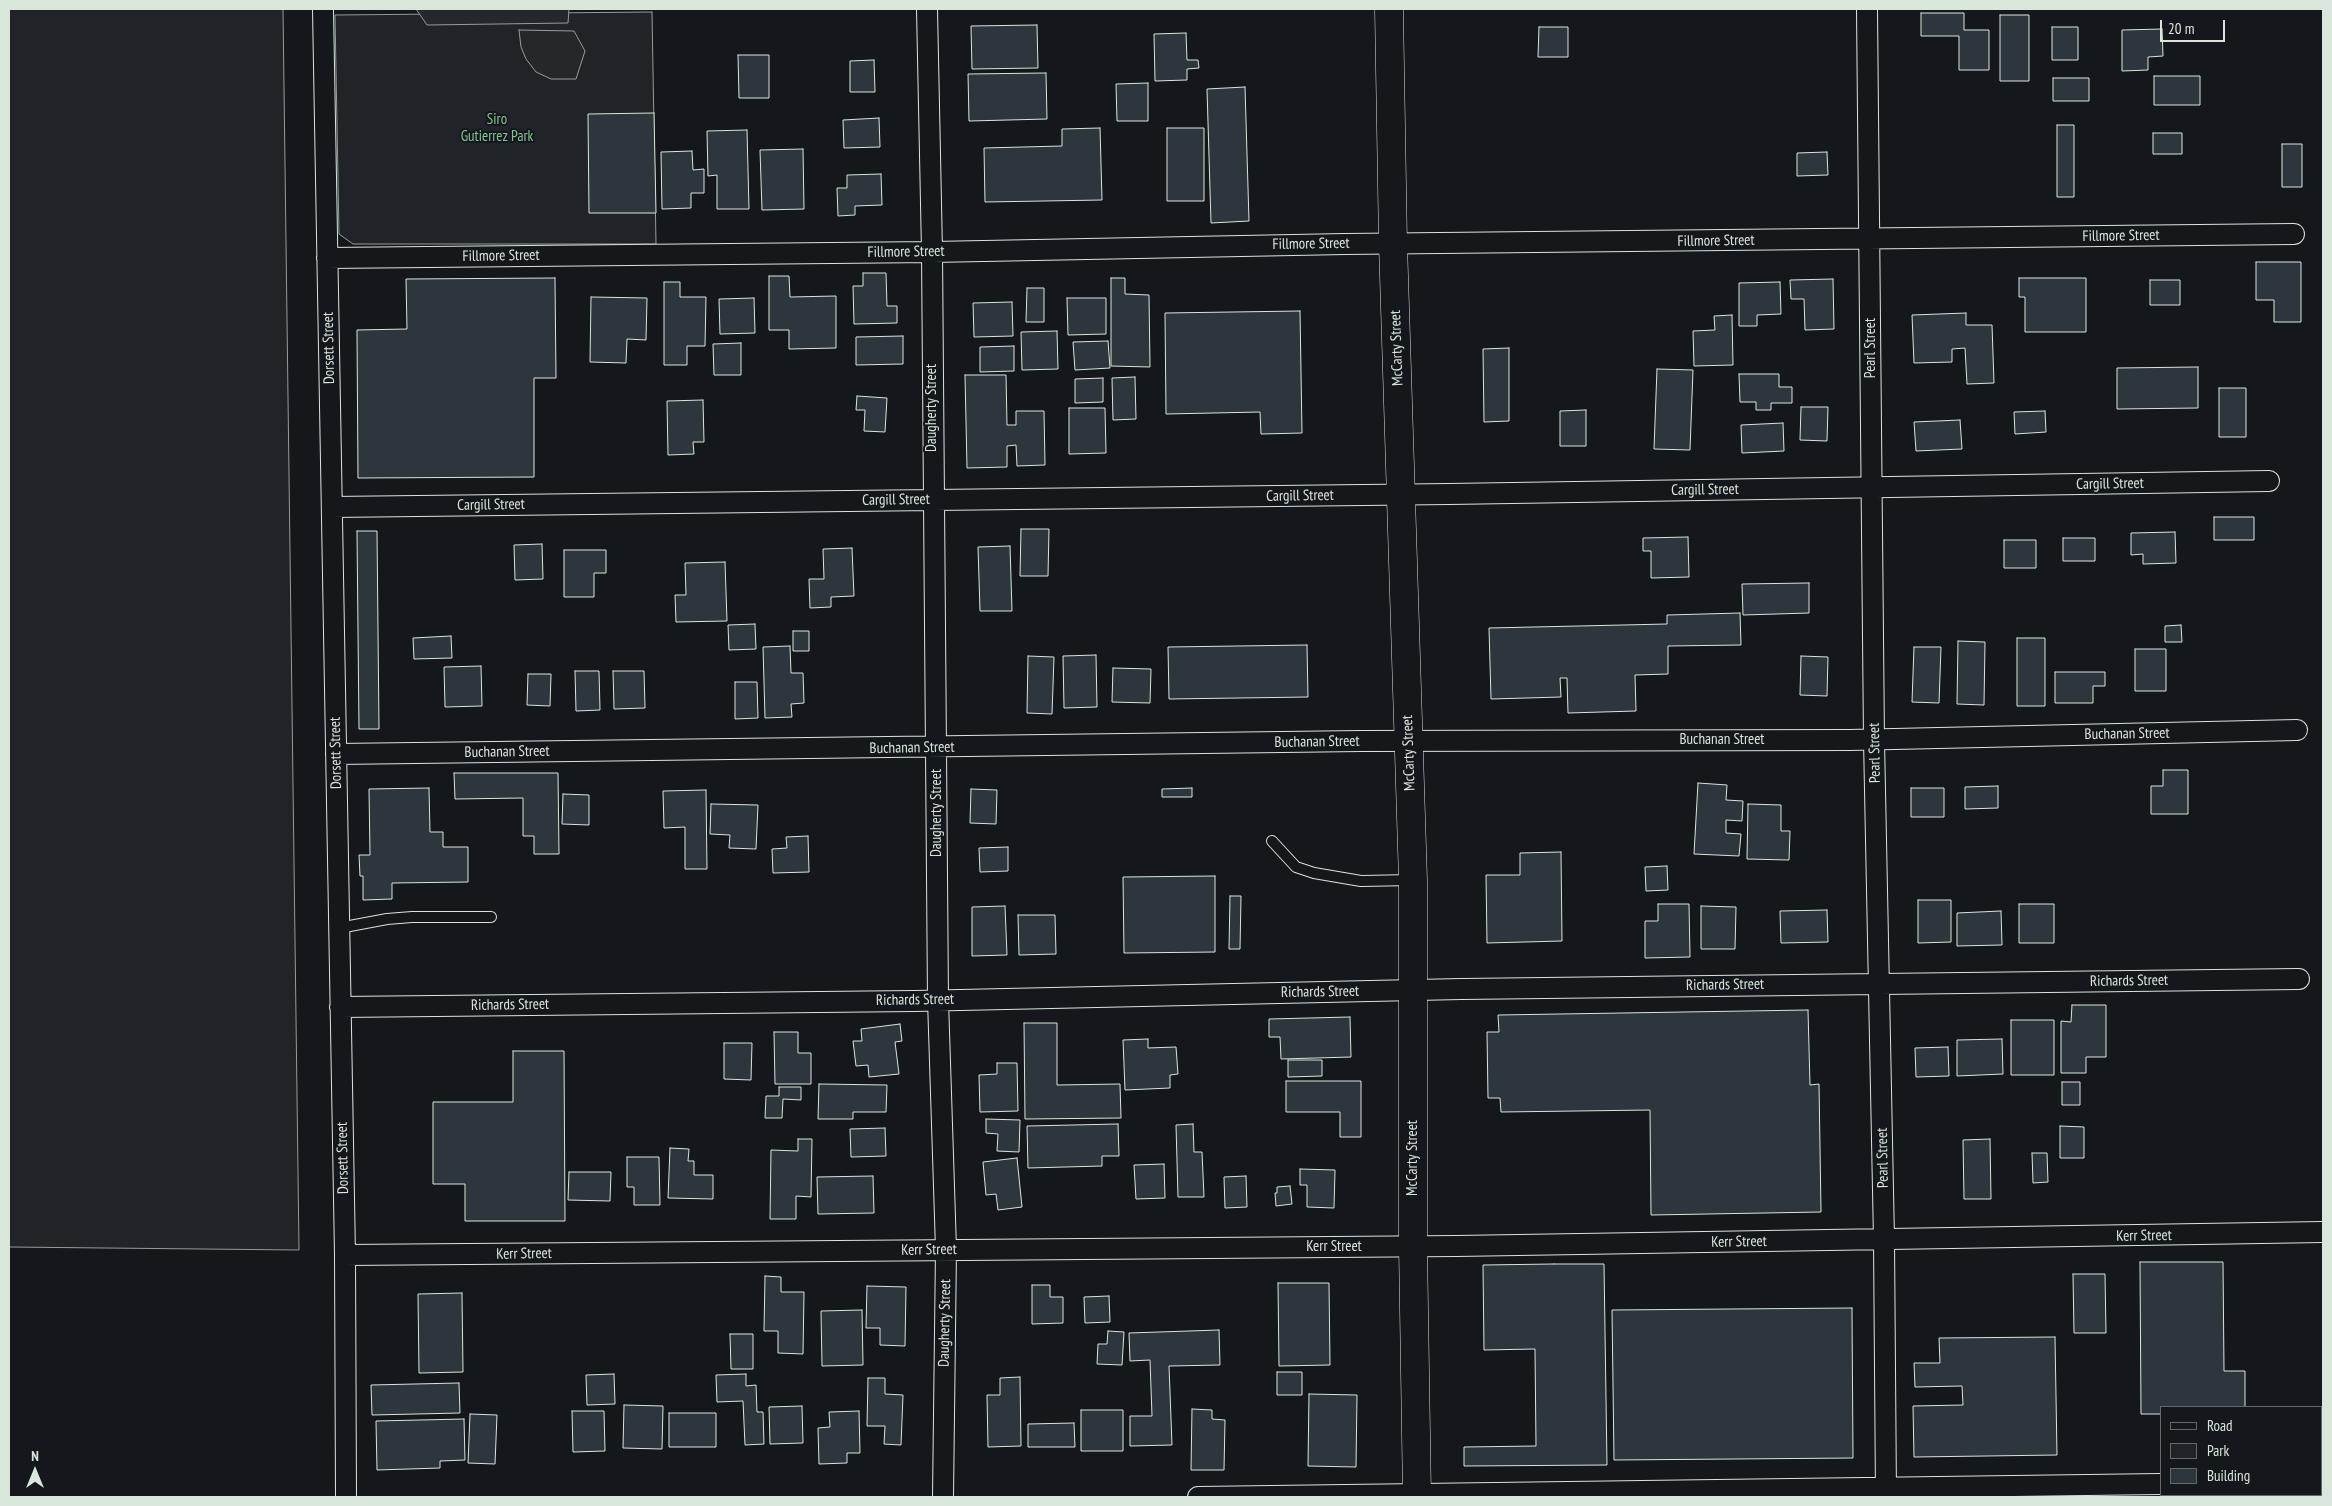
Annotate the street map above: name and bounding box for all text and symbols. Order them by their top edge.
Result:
scale bar [2162,10,2227,42]
text: 20 m [2168,19,2194,38]
park label: Siro Gutierrez Park [461,111,533,146]
street label: Fillmore Street [2082,226,2160,246]
street label: Fillmore Street [1677,231,1755,251]
street label: Fillmore Street [1272,234,1350,254]
street label: Fillmore Street [867,242,945,262]
street label: Fillmore Street [462,246,540,266]
street label: McCarty Street [1387,310,1407,386]
street label: Dorsett Street [319,312,339,384]
street label: Pearl Street [1862,318,1880,378]
street label: Daugherty Street [923,364,941,452]
street label: Cargill Street [2076,474,2144,494]
street label: Cargill Street [1671,480,1739,500]
street label: Cargill Street [1266,486,1334,506]
street label: Cargill Street [862,490,930,510]
street label: Cargill Street [457,495,525,515]
street label: McCarty Street [1399,715,1419,791]
street label: Dorsett Street [326,717,346,789]
street label: Pearl Street [1865,723,1885,783]
street label: Buchanan Street [2084,724,2170,744]
street label: Buchanan Street [1680,731,1764,749]
street label: Buchanan Street [1274,732,1360,752]
street label: Buchanan Street [869,738,955,758]
street label: Buchanan Street [464,742,550,762]
street label: Daugherty Street [928,769,946,857]
street label: Richards Street [2090,971,2168,991]
street label: Richards Street [1686,975,1764,995]
street label: Richards Street [1281,982,1359,1002]
street label: Richards Street [876,990,954,1010]
street label: Richards Street [471,995,549,1015]
street label: McCarty Street [1404,1120,1422,1196]
street label: Dorsett Street [333,1122,353,1194]
street label: Pearl Street [1873,1128,1893,1188]
street label: Kerr Street [2116,1227,2172,1245]
street label: Kerr Street [1711,1233,1767,1251]
street label: Kerr Street [1306,1238,1362,1256]
street label: Kerr Street [901,1241,957,1259]
street label: Kerr Street [496,1245,552,1263]
street label: Daugherty Street [935,1279,955,1367]
legend [2160,1406,2322,1496]
text: Road [2207,1416,2233,1435]
text: Park [2207,1441,2229,1460]
north arrow [10,1446,60,1496]
text: N [31,1447,39,1465]
text: Building [2207,1466,2250,1485]

